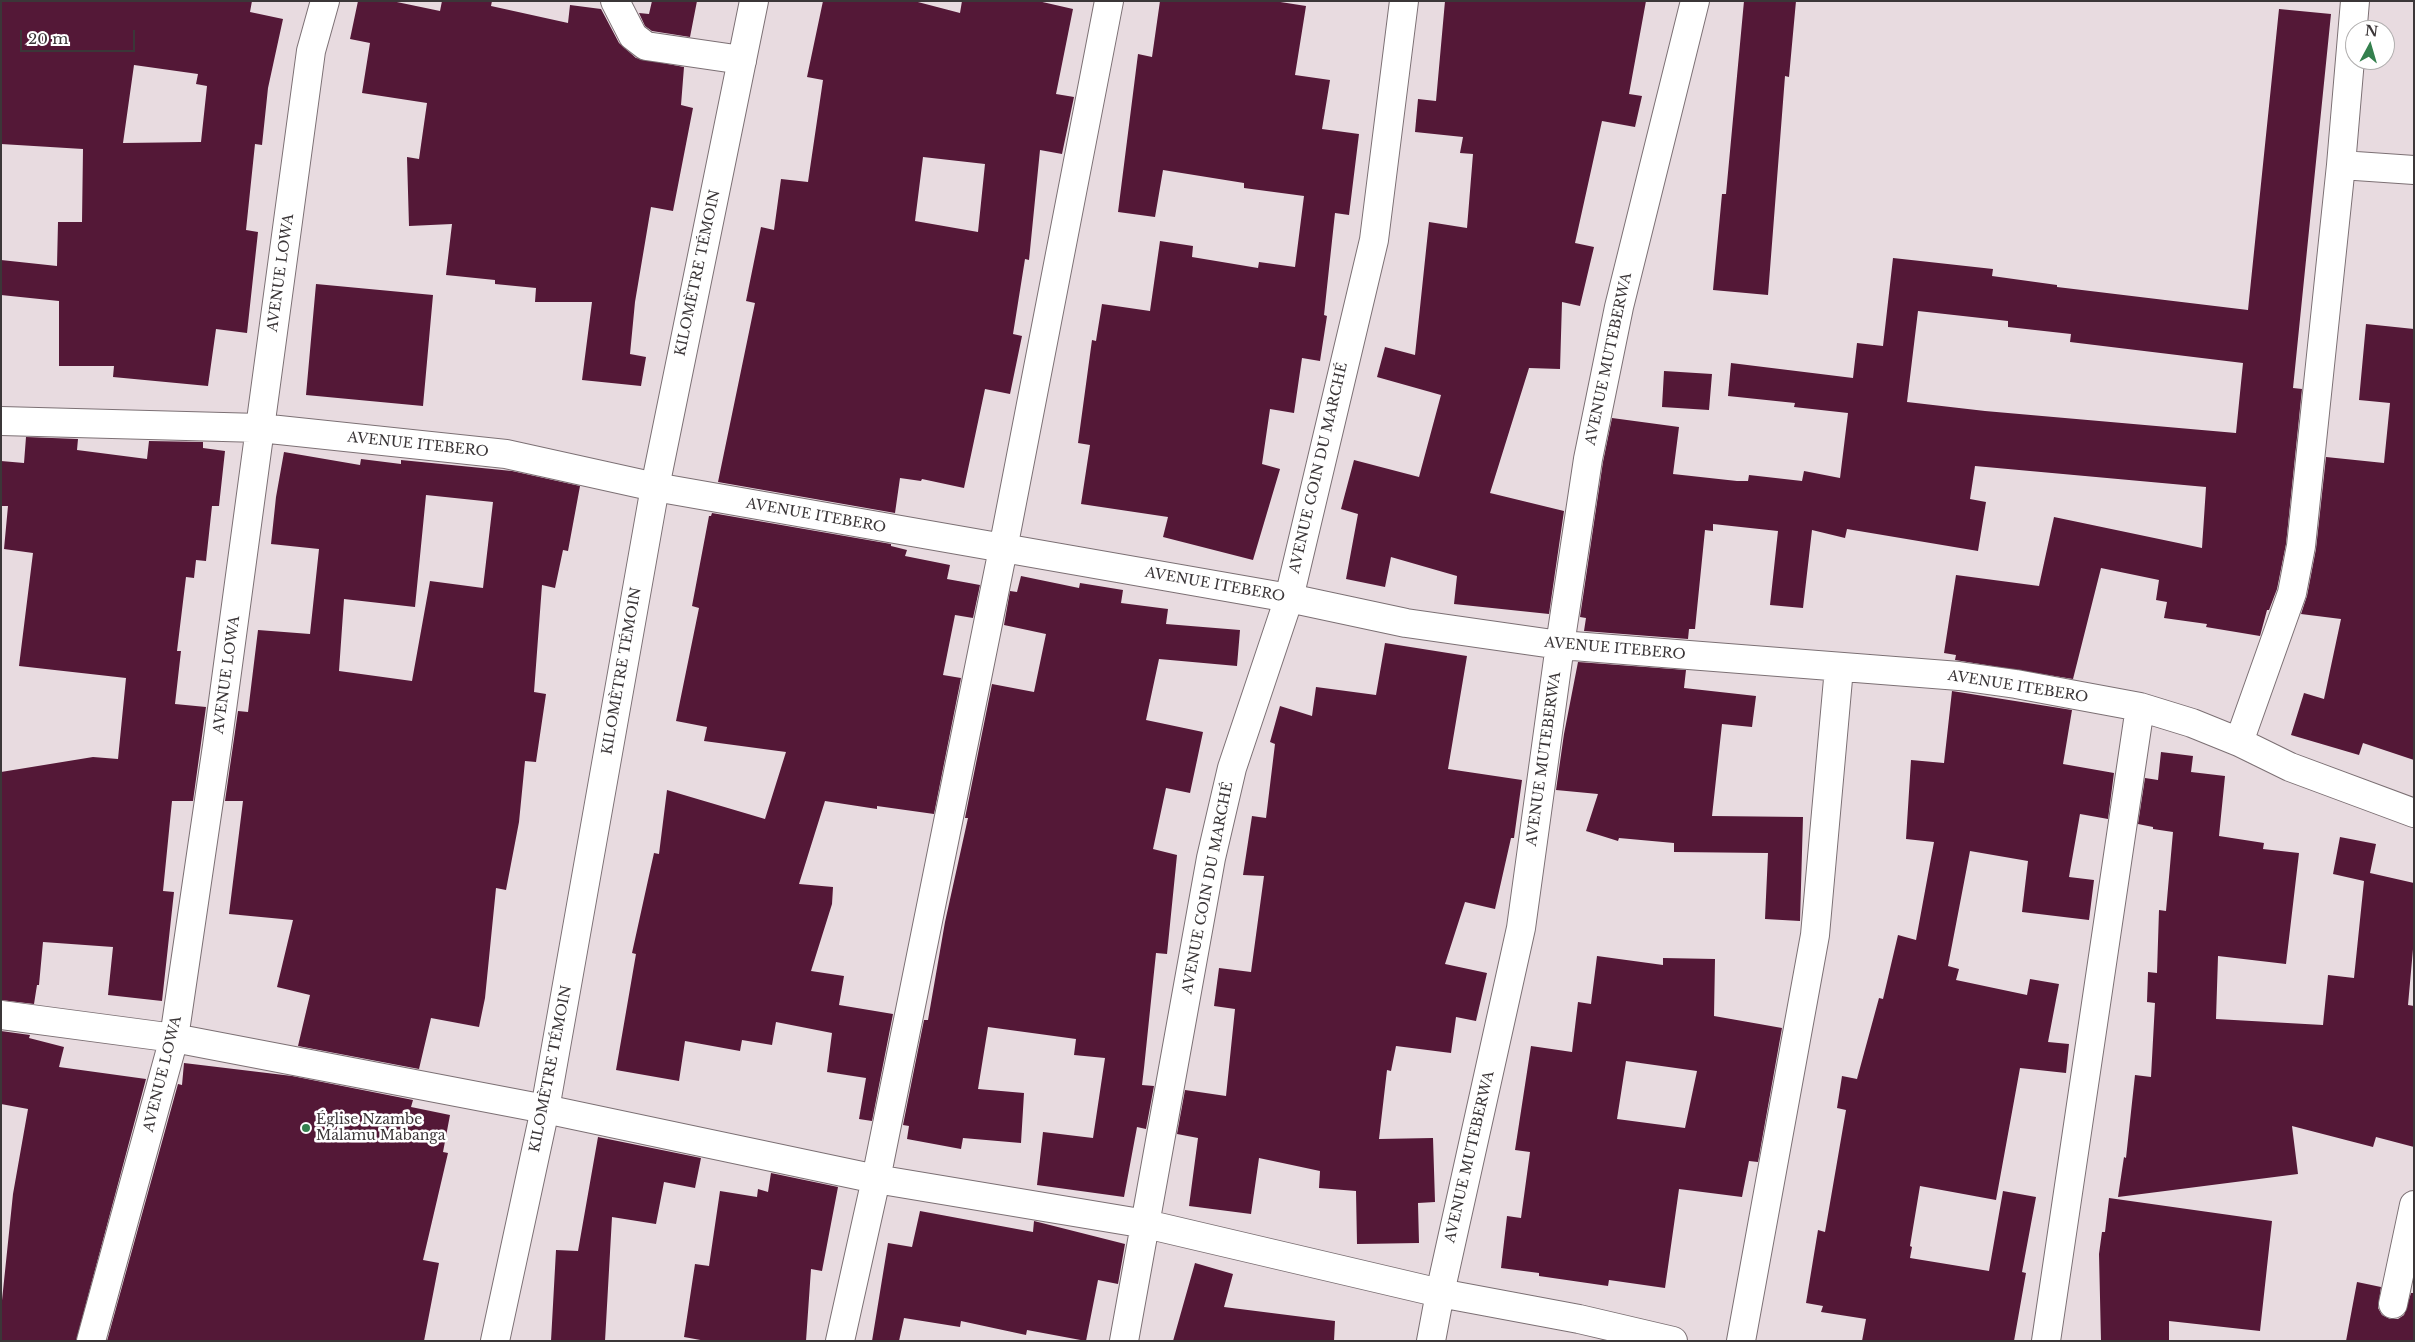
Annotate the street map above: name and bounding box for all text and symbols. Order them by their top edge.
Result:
scale bar [22,20,138,52]
north arrow [2345,20,2395,70]
text: N [2364,21,2379,41]
text: 20 m [28,29,68,48]
street label: KILOMÈTRE TÉMOIN [672,188,724,358]
street label: AVENUE LOWA [264,213,298,333]
street label: AVENUE MUTEBERWA [1582,271,1636,447]
street label: AVENUE COIN DU MARCHÉ [1287,361,1351,575]
street label: AVENUE ITEBERO [347,429,489,461]
street label: AVENUE ITEBERO [745,495,887,537]
street label: AVENUE ITEBERO [1144,564,1286,606]
street label: KILOMÈTRE TÉMOIN [599,586,645,756]
street label: AVENUE LOWA [210,615,244,735]
street label: AVENUE ITEBERO [1544,634,1686,664]
street label: AVENUE ITEBERO [1947,668,2089,706]
street label: AVENUE MUTEBERWA [1523,671,1565,847]
street label: AVENUE COIN DU MARCHÉ [1179,780,1237,996]
street label: KILOMÈTRE TÉMOIN [527,984,575,1154]
street label: AVENUE LOWA [140,1014,186,1134]
street label: AVENUE MUTEBERWA [1442,1069,1498,1245]
place label: Église Nzambe Malamu Mabanga [316,1112,445,1144]
marker: Église Nzambe Malamu Mabanga [300,1122,312,1134]

